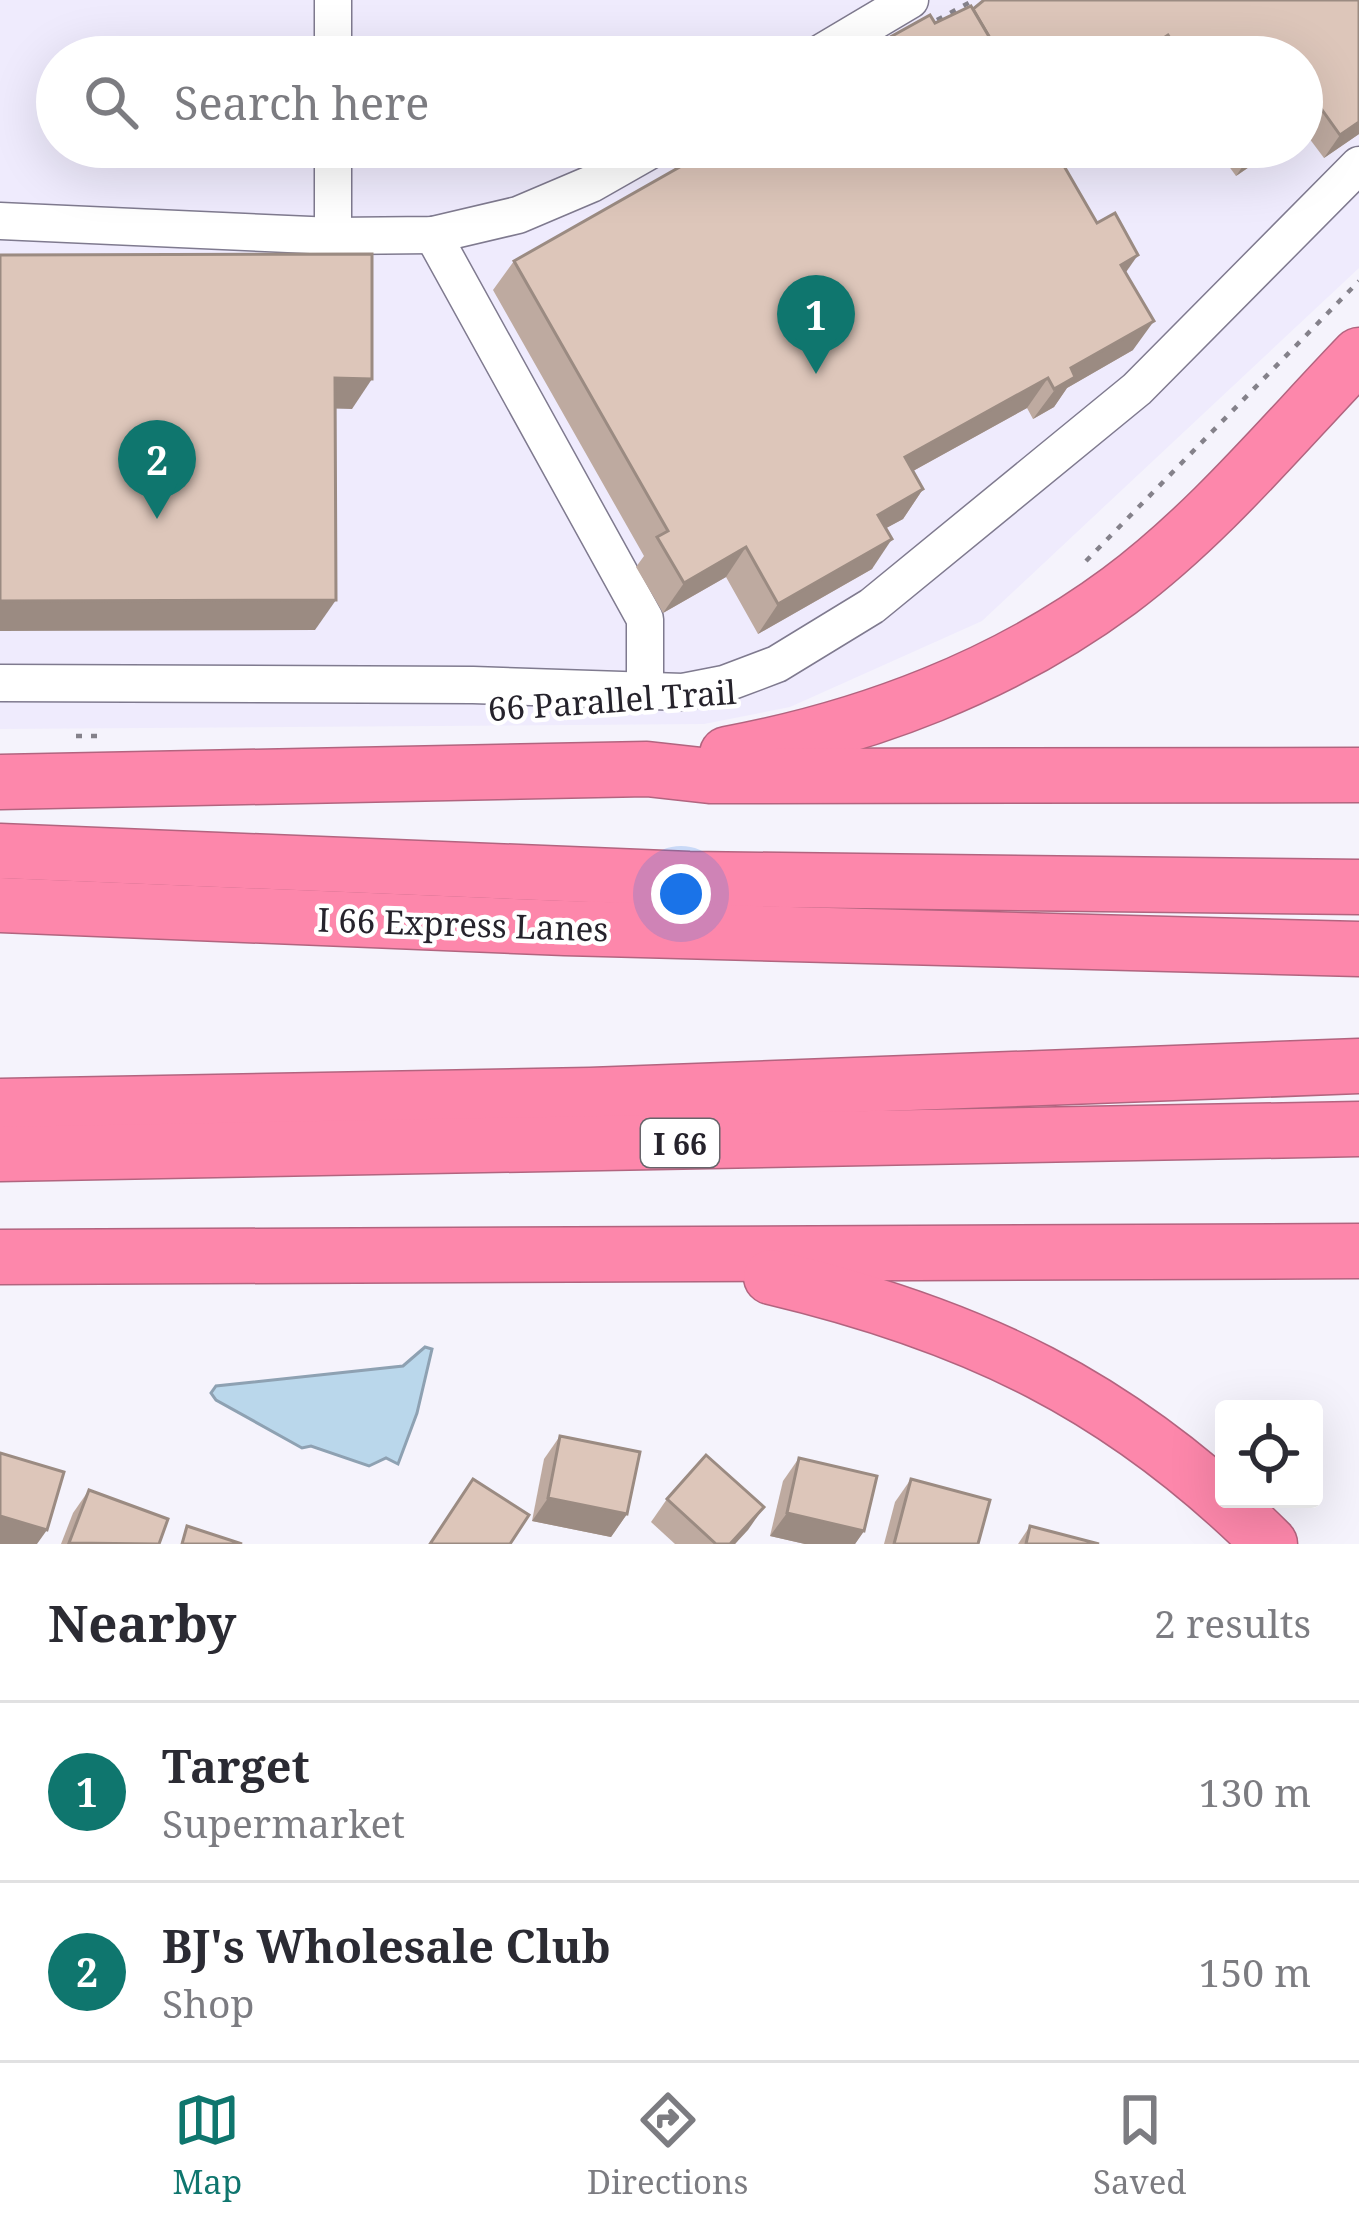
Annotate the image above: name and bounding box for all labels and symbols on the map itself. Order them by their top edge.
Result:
pin: 1 [777,275,855,374]
pin: 2 [118,420,196,519]
street label: 66 Parallel Trail [486,669,738,731]
your location [651,864,711,924]
street label: I 66 Express Lanes [317,896,609,952]
road number: I 66 [641,1119,719,1167]

